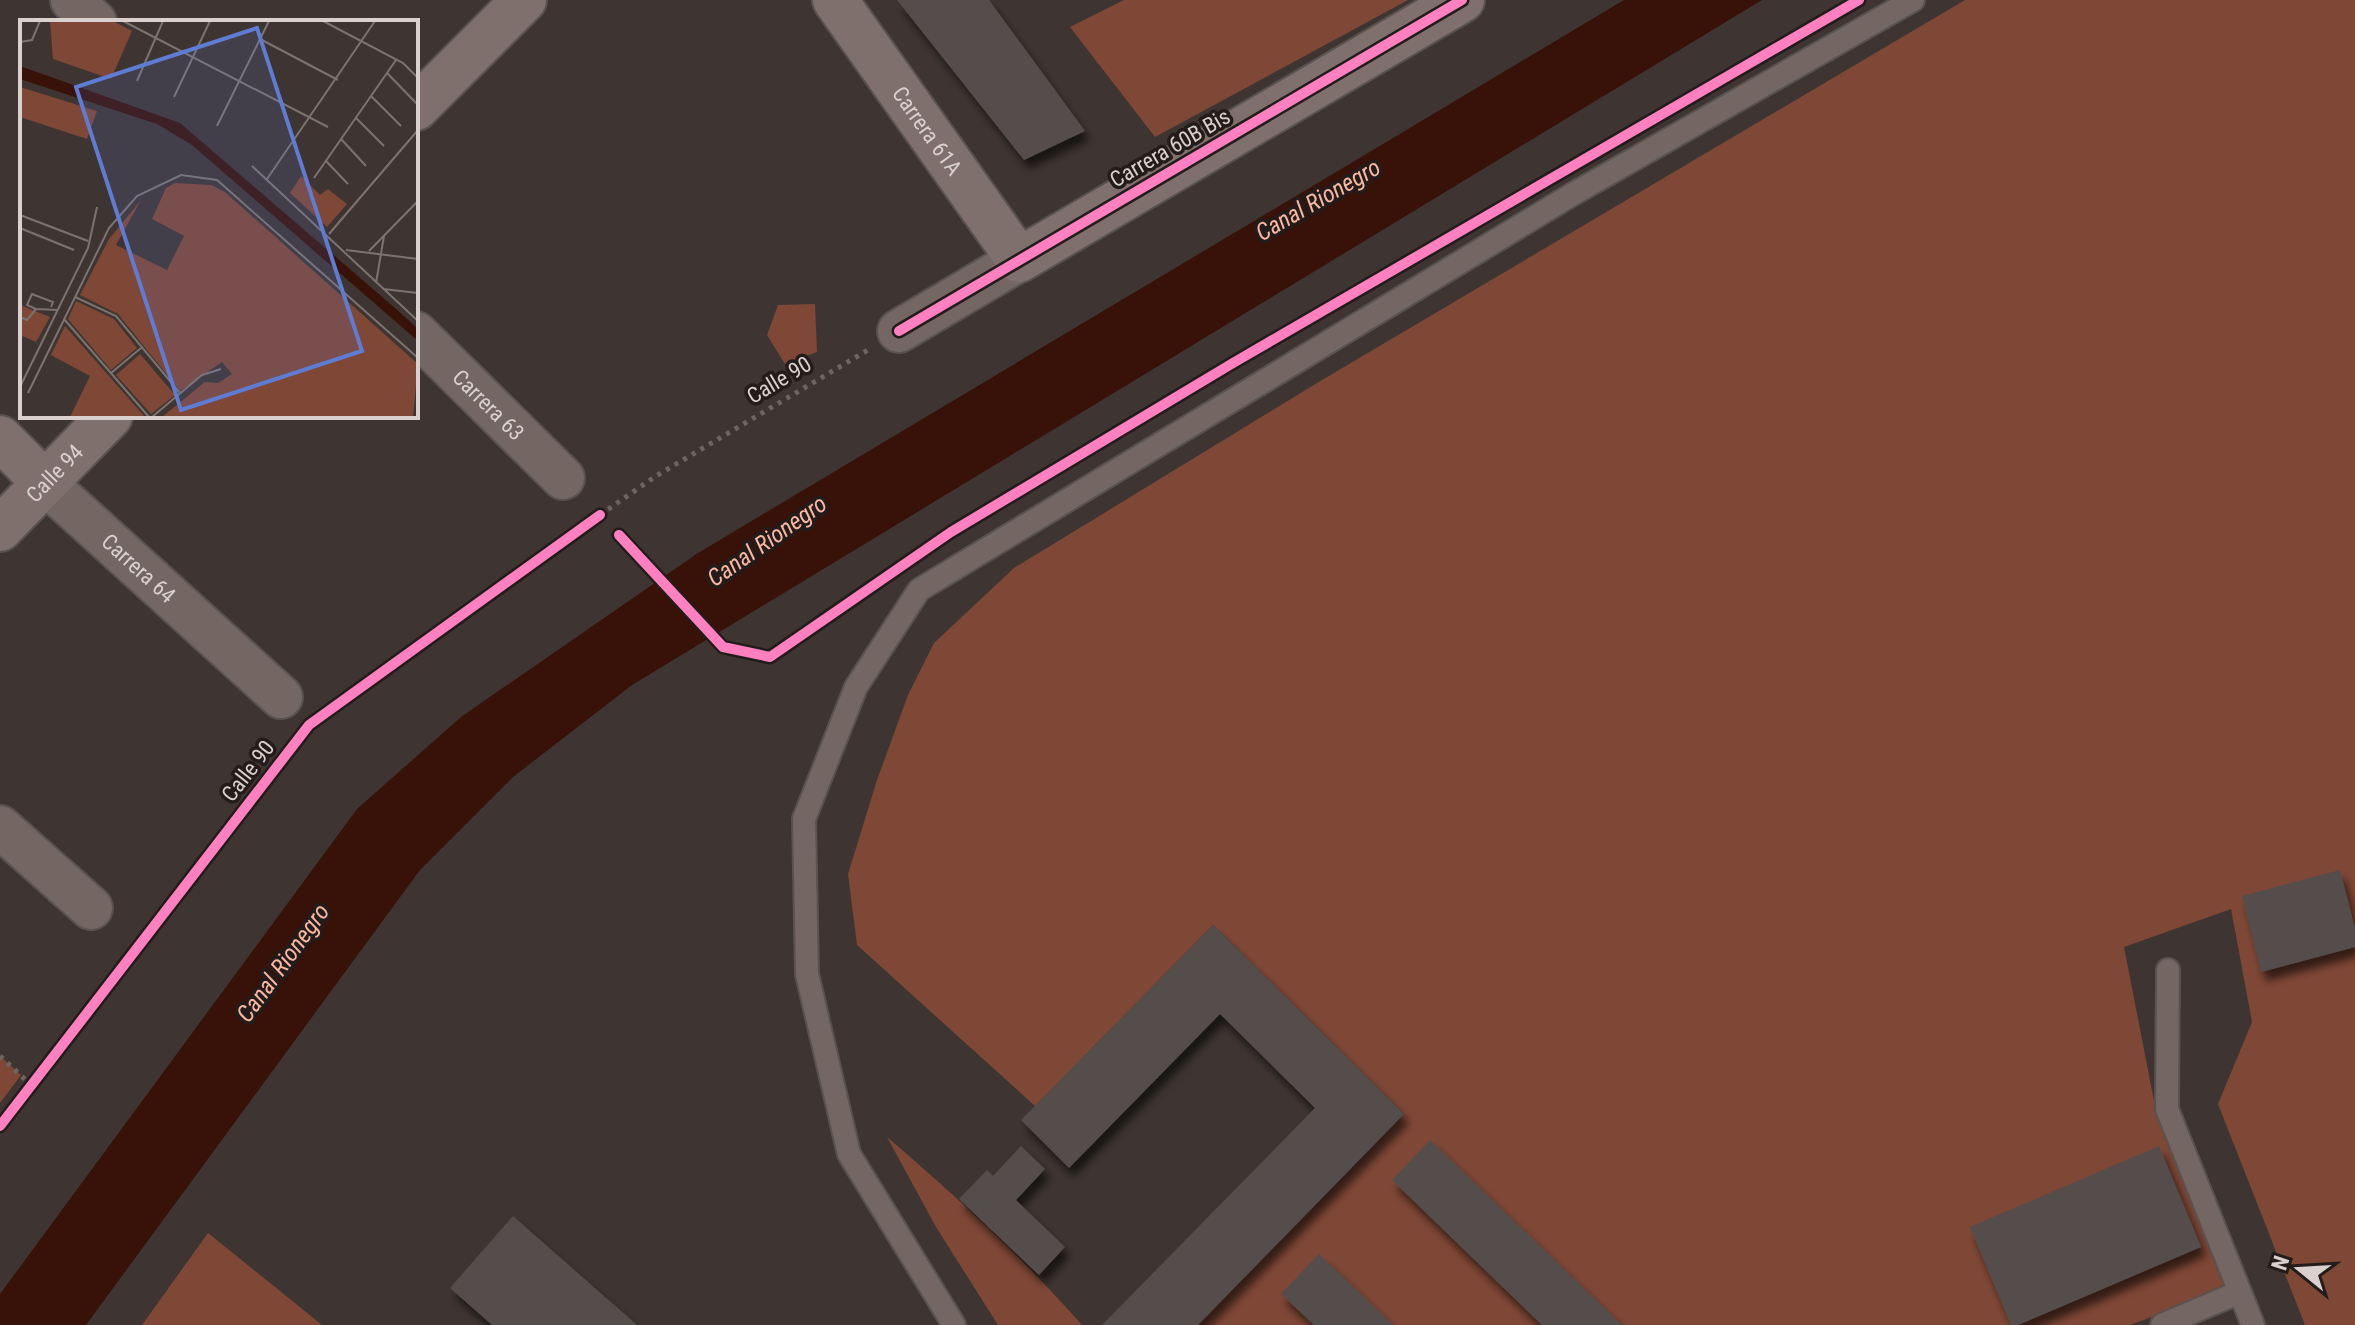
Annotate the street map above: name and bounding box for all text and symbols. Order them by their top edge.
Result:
inset map [20,20,418,418]
street label: Carrera 61A [888,81,968,180]
street label: Carrera 60B Bis [1106,104,1234,192]
water label: Canal Rionegro [1251,153,1385,247]
street label: Calle 90 [742,351,816,409]
street label: Carrera 63 [448,364,529,445]
street label: Calle 94 [21,439,88,507]
water label: Canal Rionegro [702,490,832,592]
street label: Carrera 64 [97,528,181,608]
street label: Calle 90 [217,736,279,806]
water label: Canal Rionegro [231,898,335,1028]
north arrow [2259,1229,2339,1309]
text: N [2266,1253,2294,1273]

